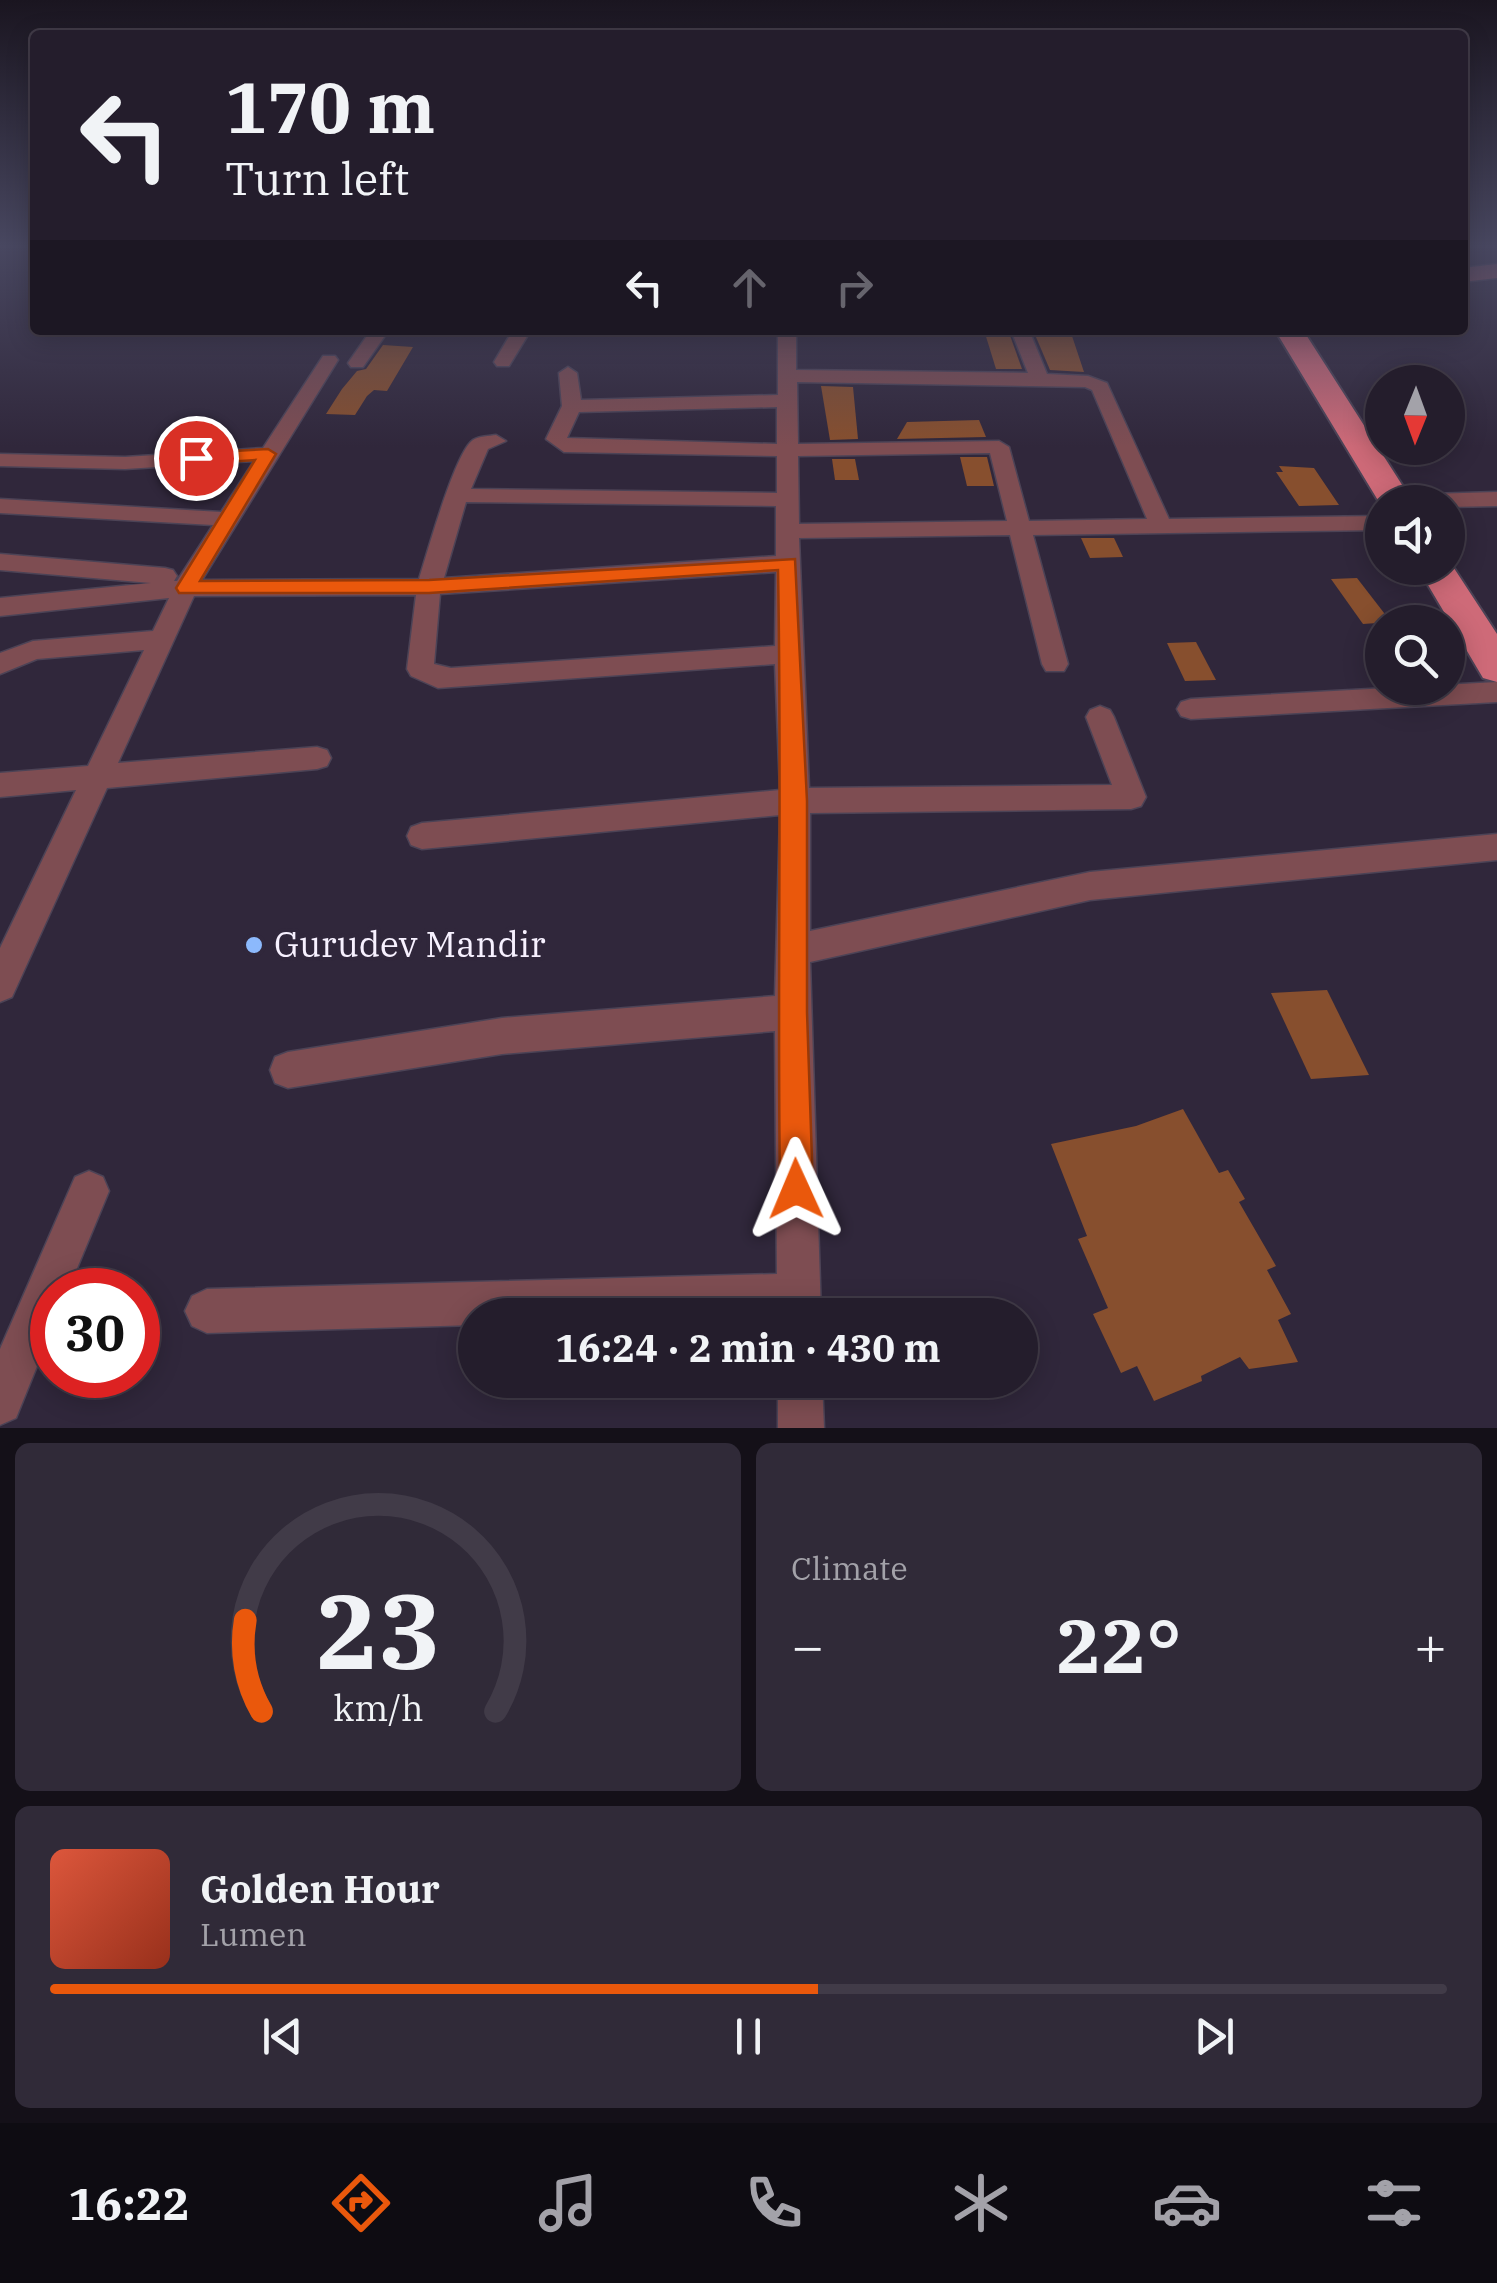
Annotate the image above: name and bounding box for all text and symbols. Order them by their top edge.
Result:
text: 170 m [225,61,435,152]
icon: left [60,70,190,200]
text: Turn left [225,149,409,207]
icon: left [617,260,672,315]
icon: ahead [722,260,777,315]
icon: right [827,260,882,315]
north arrow [1365,365,1465,465]
map controls [1365,365,1465,705]
pin [154,416,239,501]
icon: arrive [169,431,224,486]
button: sound [1365,485,1465,585]
button: search [1365,605,1465,705]
place label: Gurudev Mandir [274,921,546,967]
marker: Gurudev Mandir [243,934,265,956]
position arrow [744,1137,848,1241]
speed limit sign: 30 [30,1268,160,1398]
text: 16:24 · 2 min · 430 m [555,1323,941,1372]
text: Climate [791,1547,908,1589]
text: 23 [316,1562,440,1698]
text: 22° [1056,1596,1182,1694]
text: − [791,1610,824,1681]
text: + [1414,1610,1447,1681]
text: km/h [333,1684,423,1731]
text: Golden Hour [200,1864,440,1913]
text: Lumen [200,1913,307,1955]
icon: previous [255,2009,310,2064]
icon: pause [721,2009,776,2064]
icon: next [1187,2009,1242,2064]
icon: directions [326,2168,396,2238]
icon: music [533,2168,603,2238]
icon: phone [739,2168,809,2238]
icon: climate [946,2168,1016,2238]
icon: car [1152,2168,1222,2238]
icon: filters [1359,2168,1429,2238]
text: 16:22 [68,2174,190,2232]

